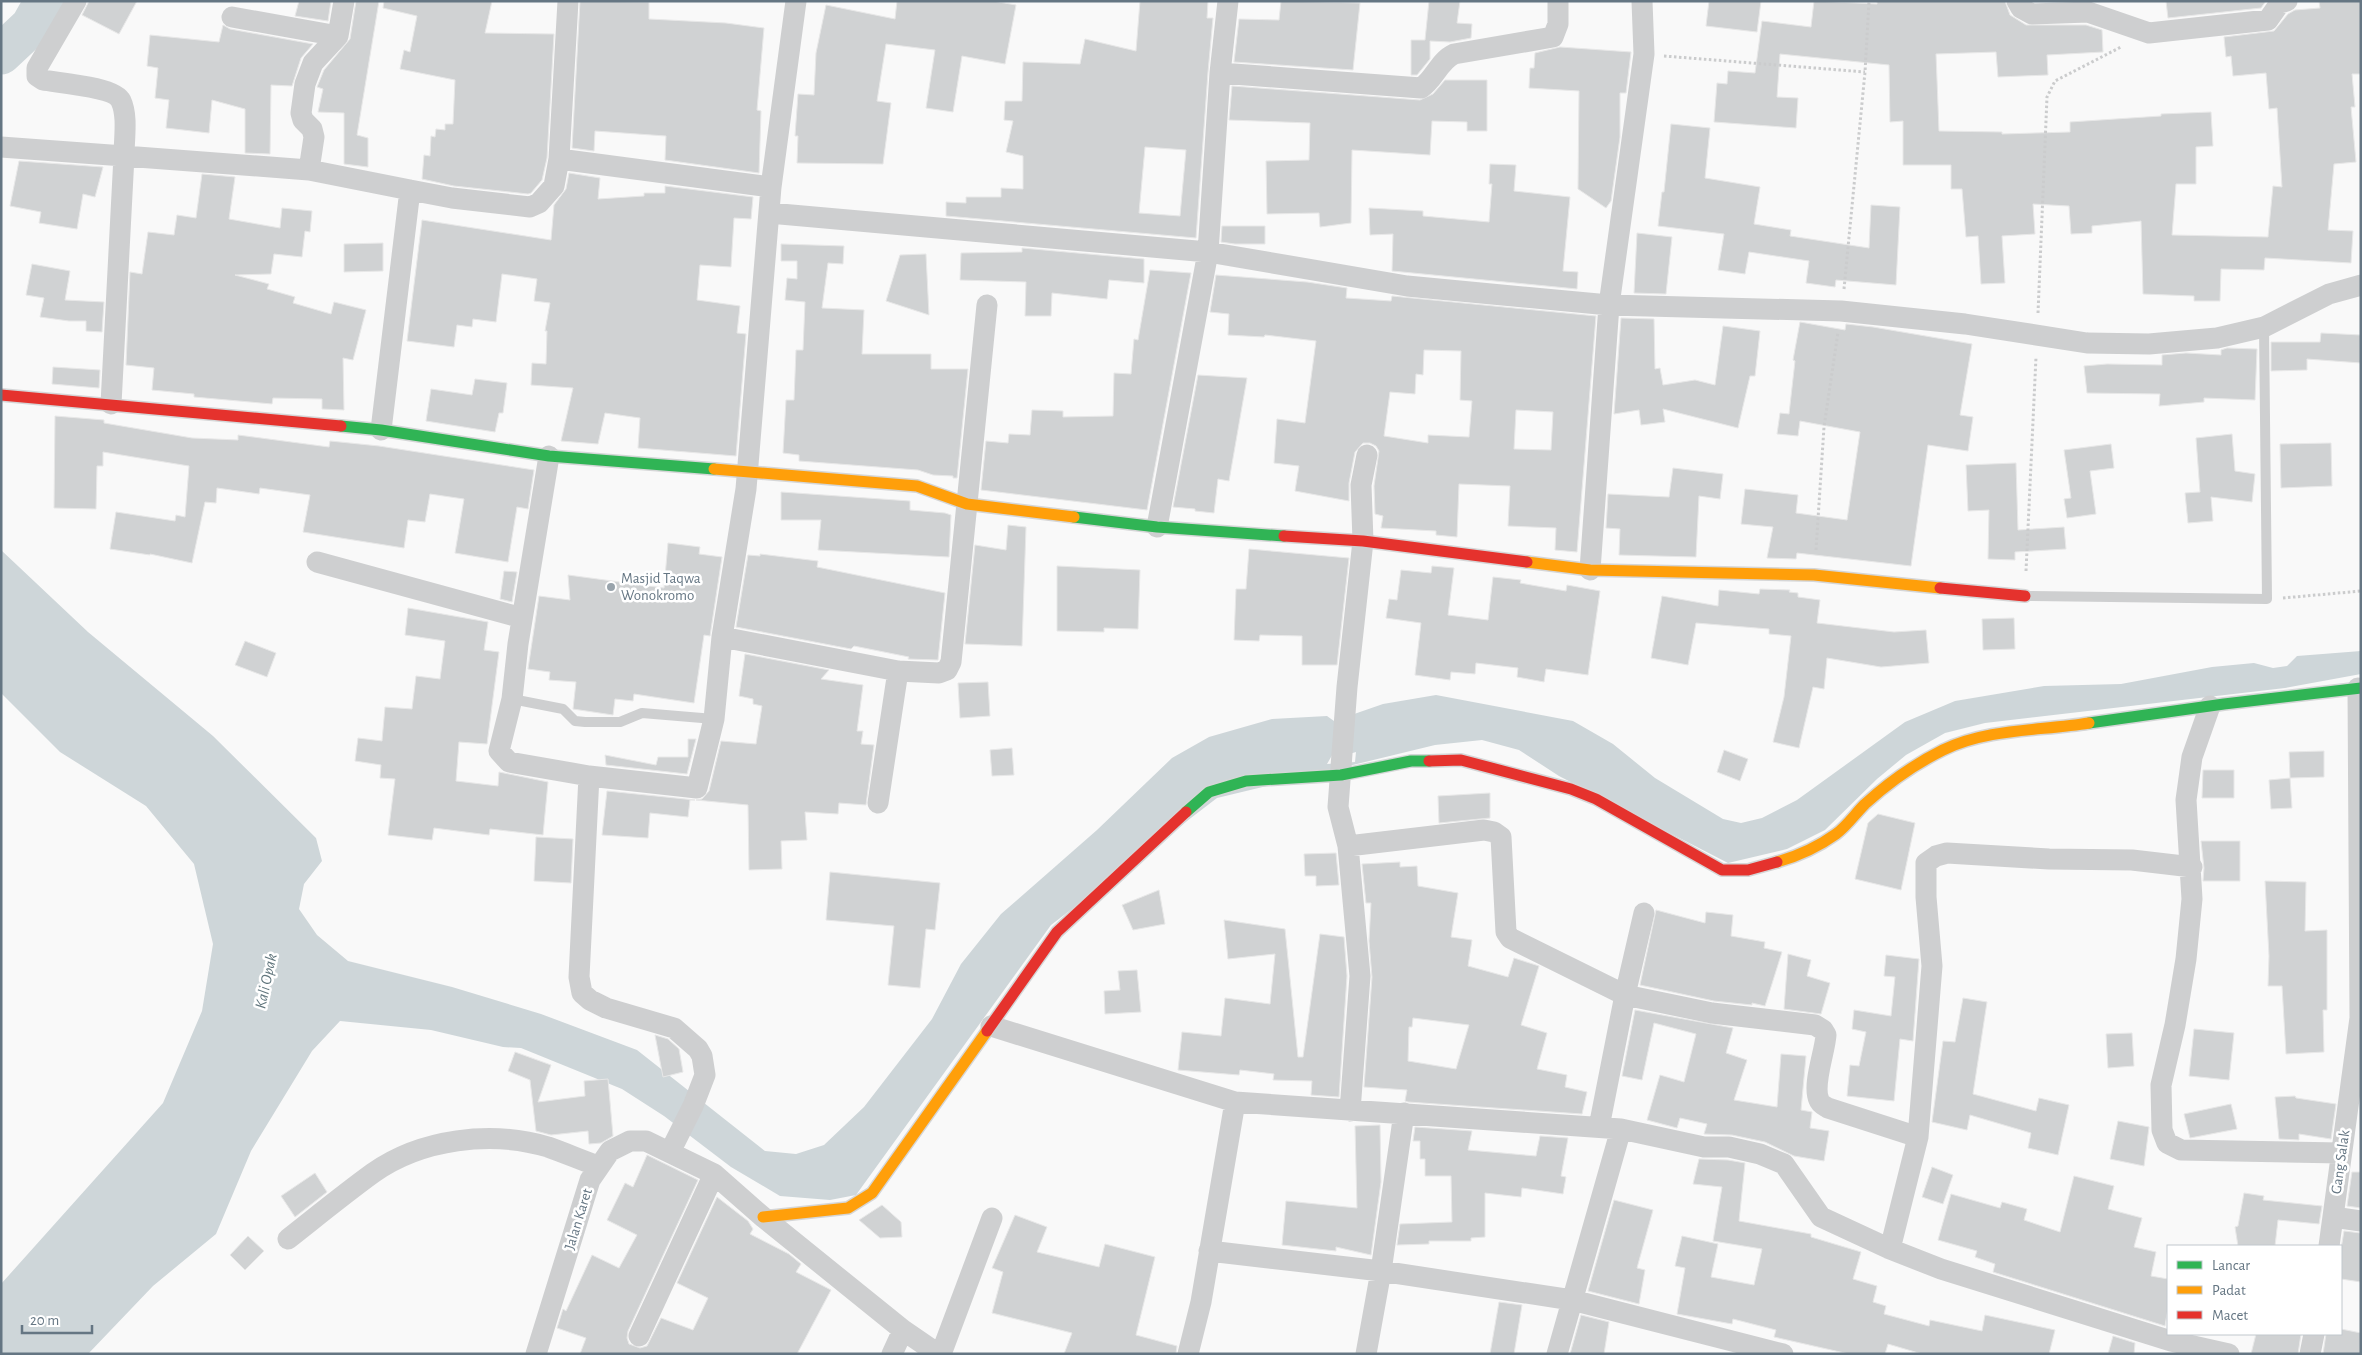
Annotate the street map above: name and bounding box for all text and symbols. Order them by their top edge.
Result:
place label: Masjid Taqwa Wonokromo [621,571,701,603]
marker: Masjid Taqwa Wonokromo [605,581,617,593]
water label: Kali Opak [252,952,281,1010]
street label: Gang Salak [2329,1129,2352,1195]
street label: Jalan Karet [562,1186,595,1252]
legend [2167,1245,2342,1335]
text: Lancar [2212,1258,2250,1273]
text: Padat [2212,1283,2246,1298]
scale bar [22,1302,92,1334]
text: Macet [2212,1308,2248,1323]
text: 20 m [30,1313,59,1328]

